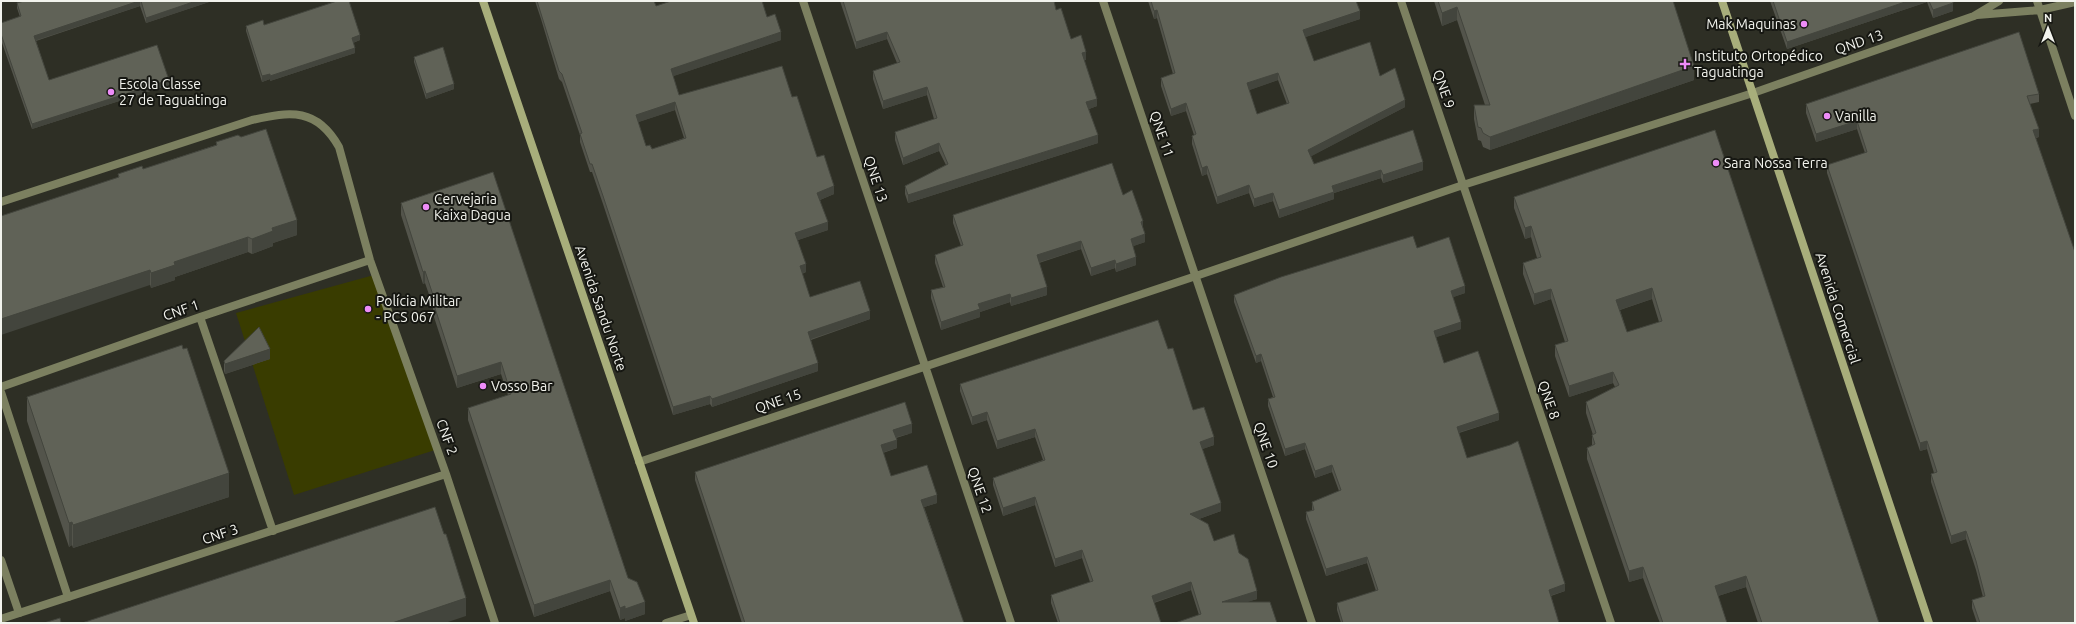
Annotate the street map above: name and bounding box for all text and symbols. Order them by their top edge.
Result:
north arrow [2028,8,2068,48]
text: N [2044,12,2052,24]
place label: Mak Maquinas [1706,16,1796,32]
marker: Mak Maquinas [1799,19,1809,29]
street label: QND 13 [1833,26,1885,58]
place label: Instituto Ortopédico Taguatinga [1694,48,1823,80]
marker: Instituto Ortopédico Taguatinga [1679,58,1691,70]
street label: QNE 9 [1430,68,1458,110]
place label: Escola Classe 27 de Taguatinga [119,76,227,108]
marker: Escola Classe 27 de Taguatinga [106,87,116,97]
place label: Vanilla [1835,108,1877,124]
street label: QNE 11 [1147,109,1177,159]
marker: Vanilla [1822,111,1832,121]
street label: QNE 13 [861,154,891,204]
place label: Sara Nossa Terra [1724,155,1828,171]
marker: Sara Nossa Terra [1711,158,1721,168]
place label: Cervejaria Kaixa Dagua [434,191,511,223]
marker: Cervejaria Kaixa Dagua [421,202,431,212]
street label: Avenida Sandu Norte [572,243,630,373]
street label: Avenida Comercial [1812,250,1864,366]
place label: Polícia Militar - PCS 067 [376,293,461,325]
street label: CNF 1 [161,296,201,324]
marker: Polícia Militar - PCS 067 [363,304,373,314]
place label: Vosso Bar [491,378,553,394]
street label: QNE 8 [1535,379,1563,422]
marker: Vosso Bar [478,381,488,391]
street label: QNE 15 [753,386,803,416]
street label: CNF 2 [433,417,461,457]
street label: QNE 10 [1251,420,1281,470]
street label: QNE 12 [965,465,995,515]
street label: CNF 3 [200,521,240,547]

